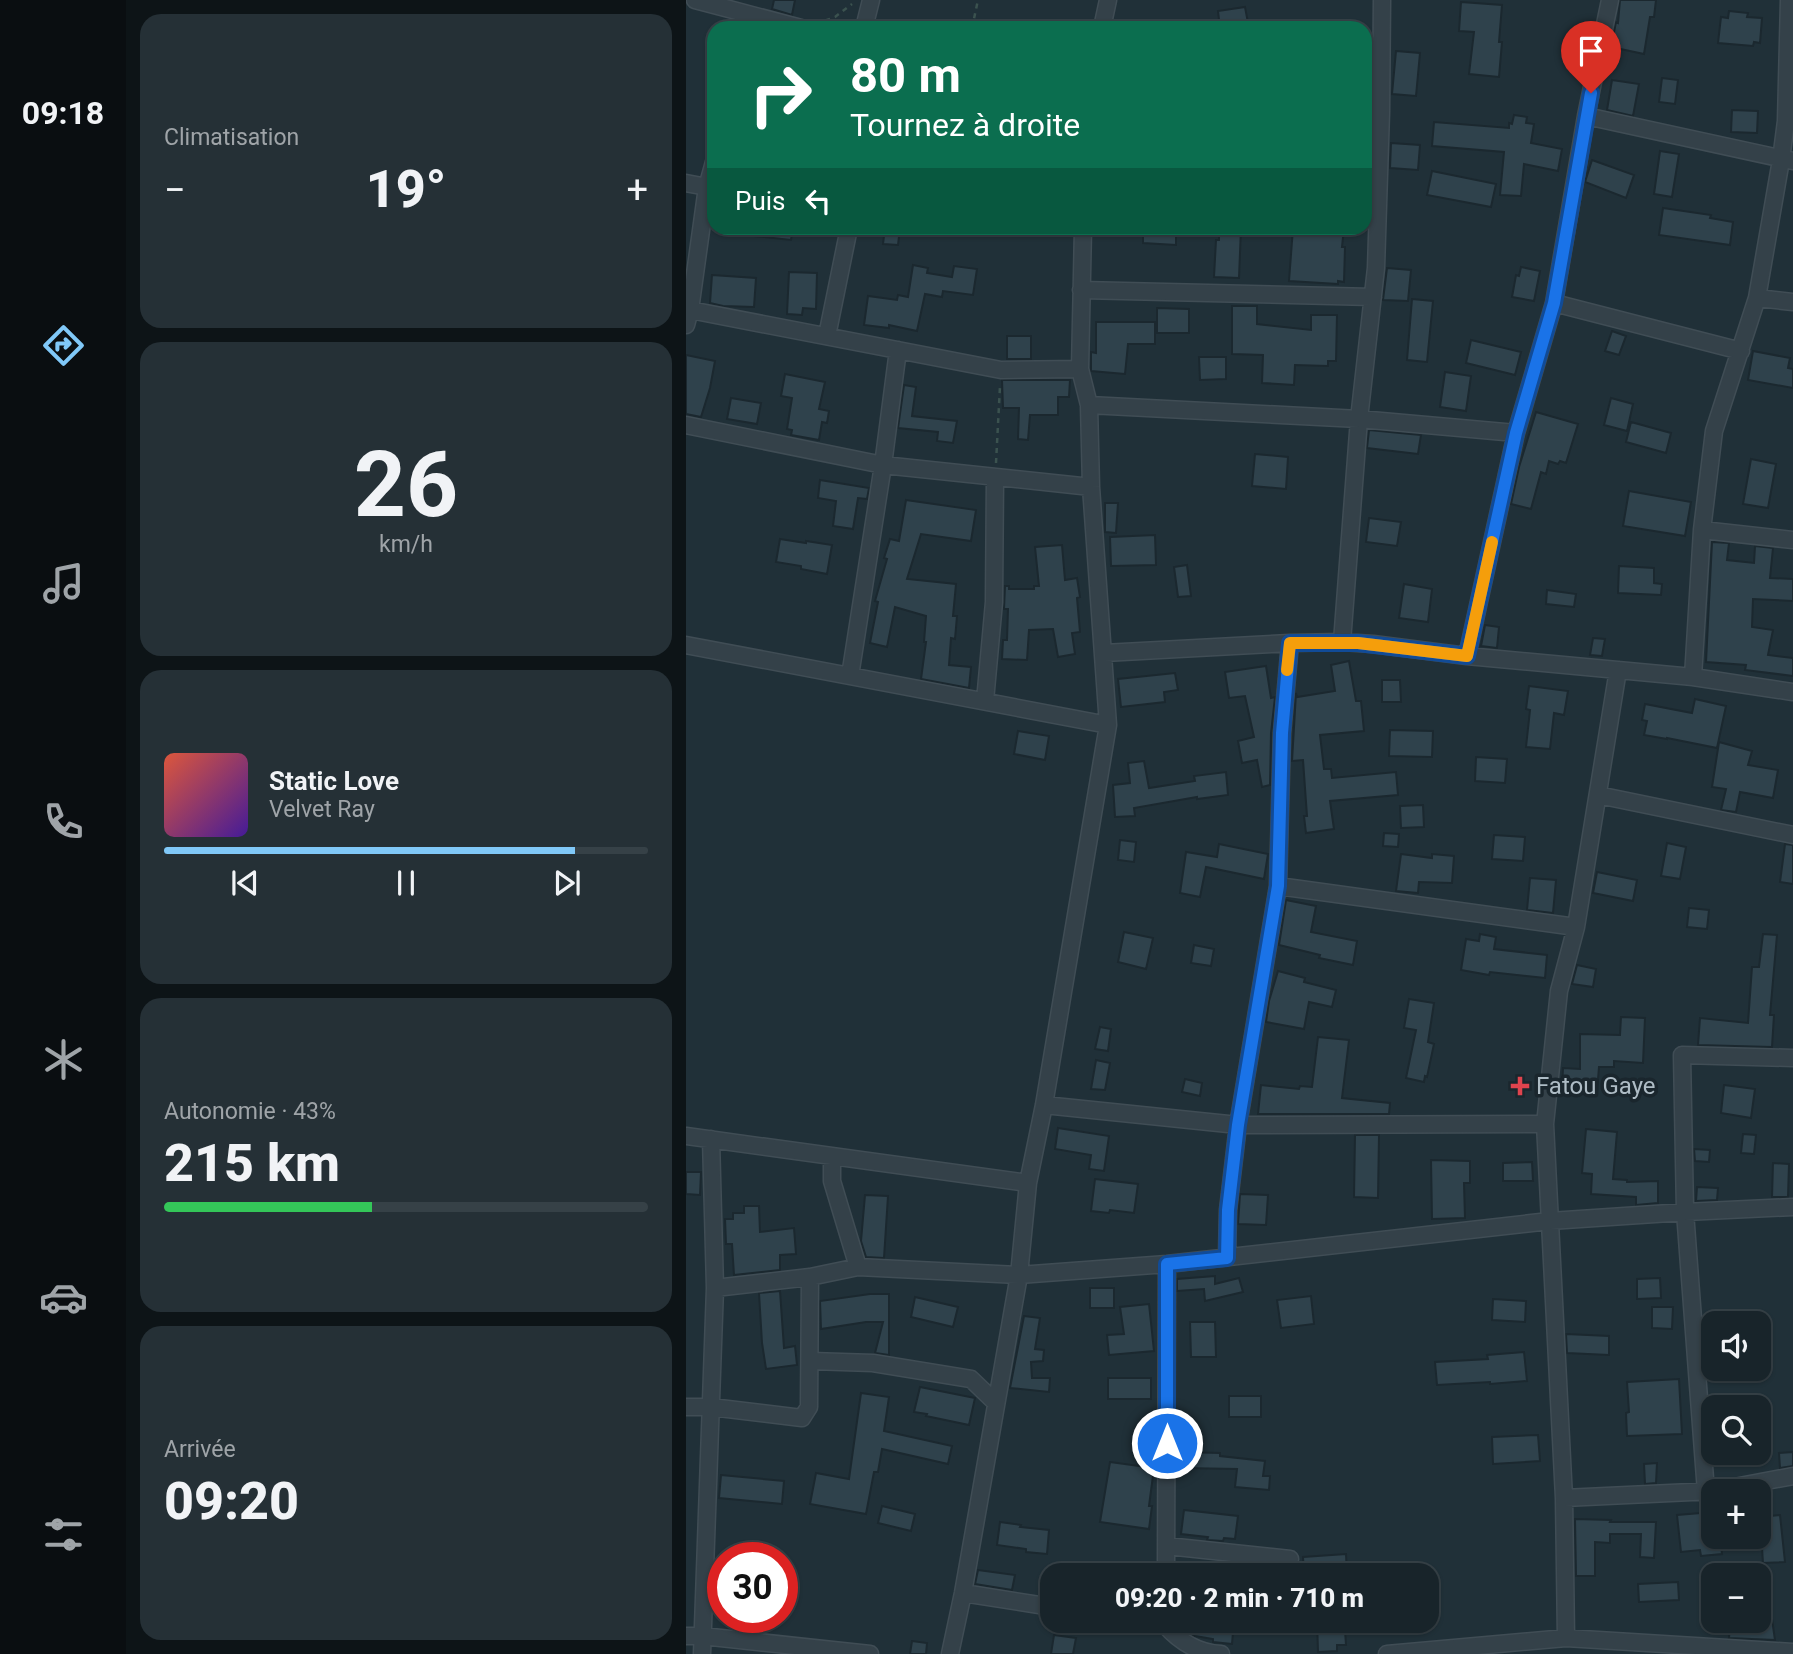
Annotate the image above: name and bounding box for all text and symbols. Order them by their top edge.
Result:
pin [1561,21,1621,93]
icon: arrive [1572,32,1610,70]
text: 80 m [850,47,961,104]
icon: right [735,49,826,140]
text: 09:18 [22,94,104,132]
text: Tournez à droite [850,106,1080,144]
text: Climatisation [164,124,299,151]
text: 19° [366,159,446,220]
text: − [164,168,186,212]
text: + [626,168,648,212]
icon: left [799,182,837,220]
text: Puis [735,186,785,216]
icon: directions [39,321,88,370]
text: 26 [354,432,458,538]
text: km/h [379,531,433,558]
icon: music [39,559,88,608]
text: Static Love [269,766,399,796]
text: Velvet Ray [269,796,375,823]
icon: phone [39,797,88,846]
icon: previous [226,864,264,902]
icon: pause [387,864,425,902]
icon: next [548,864,586,902]
icon: climate [39,1035,88,1084]
place label: Fatou Gaye [1536,1072,1656,1100]
marker: Fatou Gaye [1510,1076,1530,1096]
text: Autonomie · 43% [164,1098,336,1125]
text: 215 km [164,1133,340,1194]
icon: car [39,1273,88,1322]
map controls [1701,1311,1771,1633]
button: sound [1701,1311,1771,1381]
button: search [1701,1395,1771,1465]
position arrow [1130,1406,1204,1480]
text: Arrivée [164,1436,236,1463]
text: 09:20 [164,1471,299,1532]
button: + [1701,1479,1771,1549]
icon: filters [39,1510,88,1559]
speed limit sign: 30 [707,1542,798,1633]
button: − [1701,1563,1771,1633]
text: 09:20 · 2 min · 710 m [1115,1583,1364,1613]

